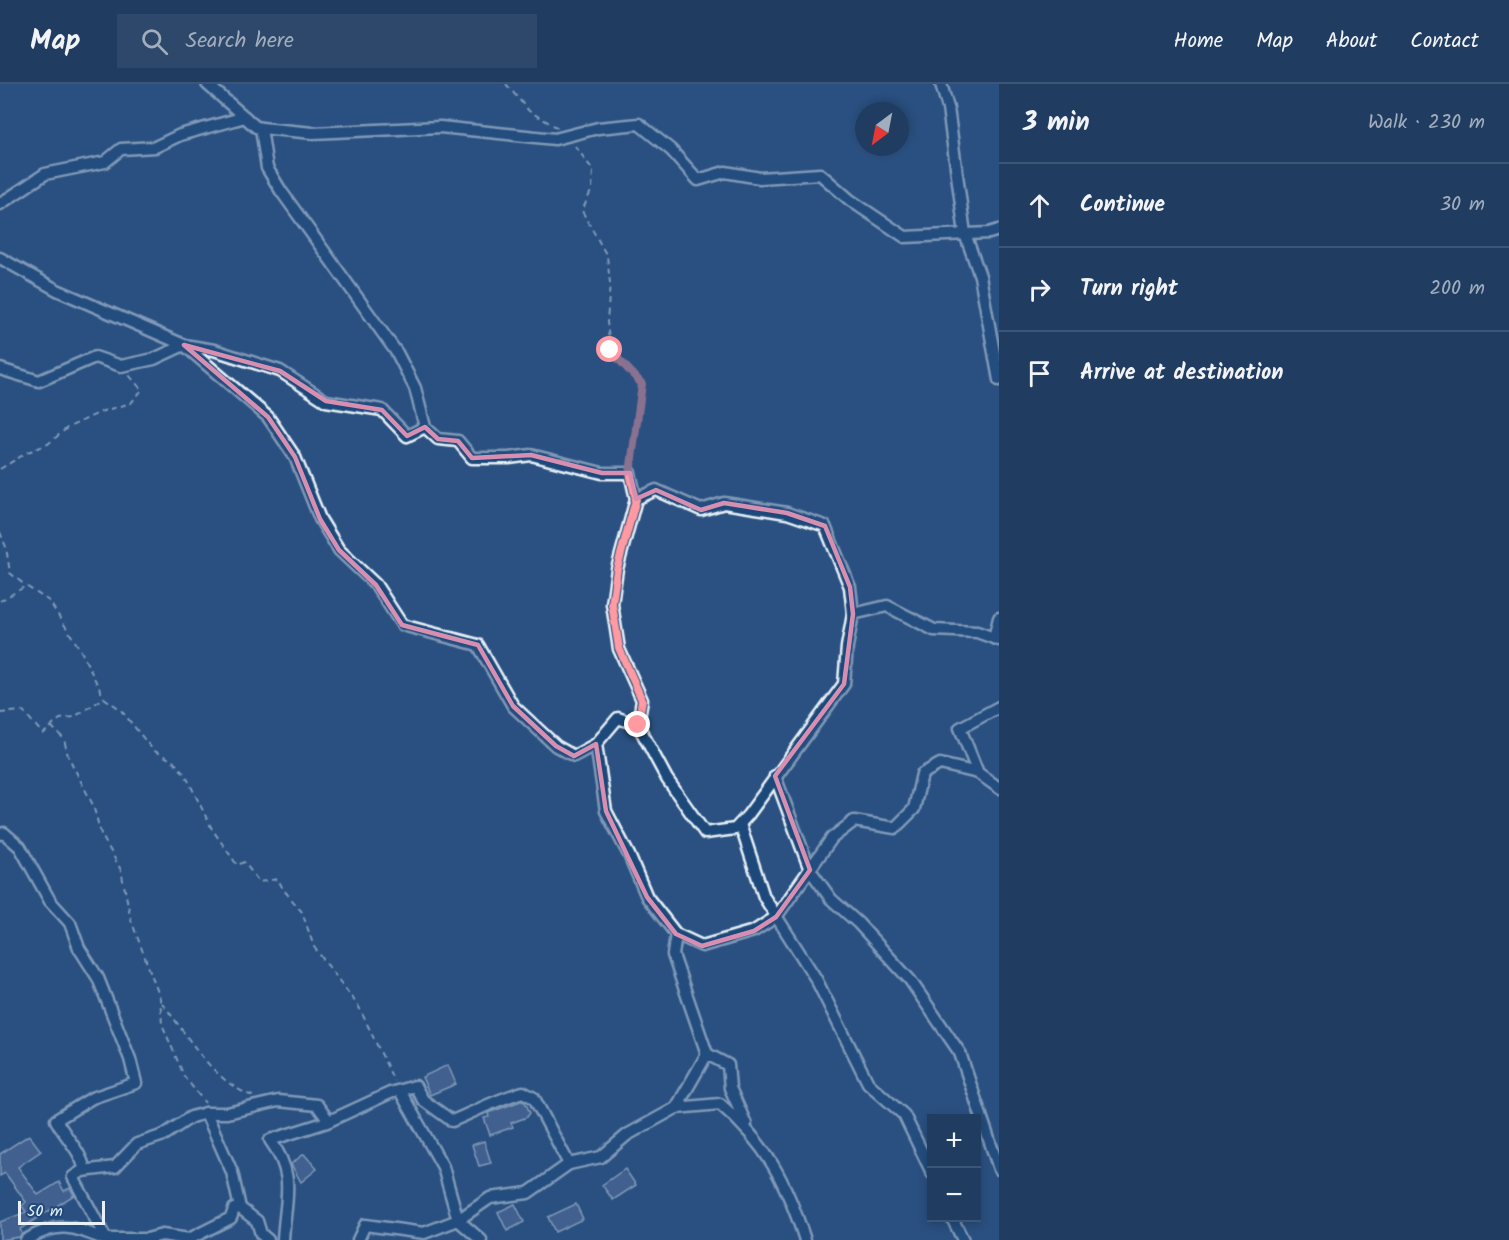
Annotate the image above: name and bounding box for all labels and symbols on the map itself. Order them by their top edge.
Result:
north arrow [855,102,909,156]
route start [596,336,622,362]
route end [624,711,650,737]
scale bar [18,1198,105,1226]

